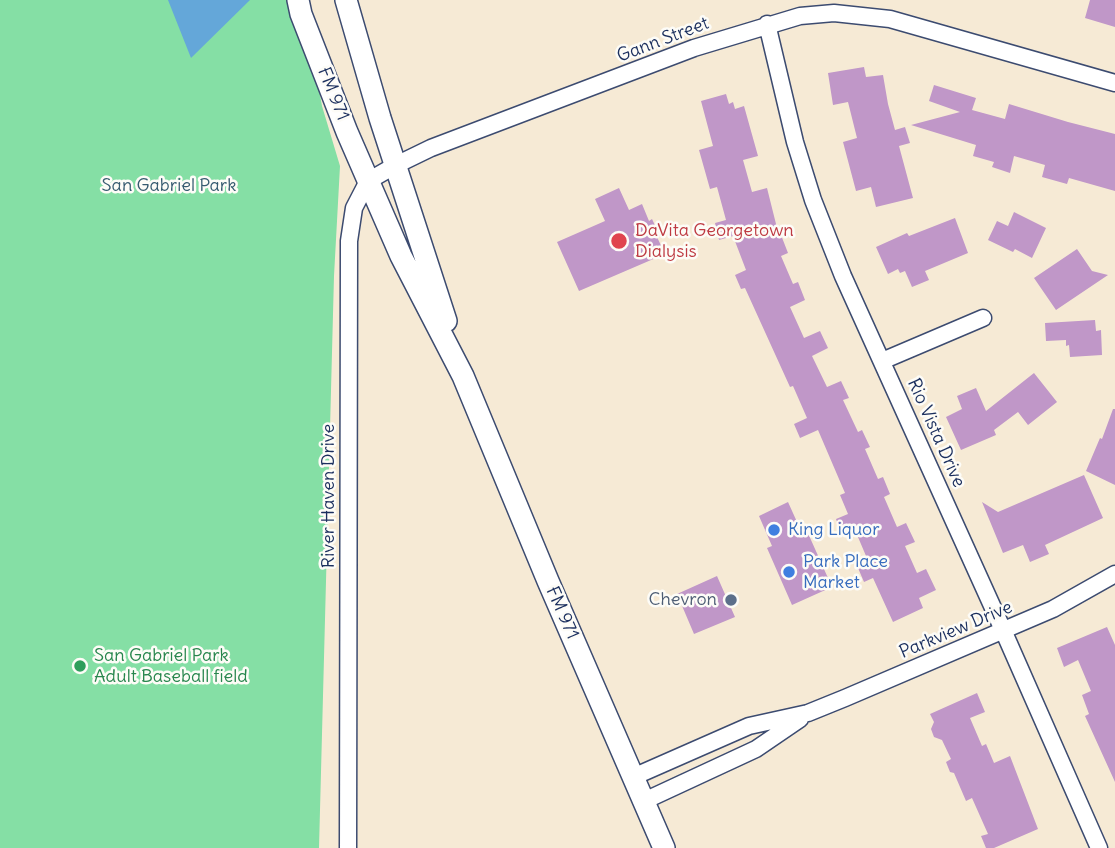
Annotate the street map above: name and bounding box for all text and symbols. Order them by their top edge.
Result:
street label: Gann Street [614,13,712,67]
street label: FM 971 [313,64,353,124]
park label: San Gabriel Park [102,175,236,197]
place label: DaVita Georgetown Dialysis [635,220,794,262]
marker: DaVita Georgetown Dialysis [609,231,629,251]
street label: Rio Vista Drive [902,375,970,491]
street label: River Haven Drive [318,424,340,568]
place label: King Liquor [788,519,880,541]
marker: King Liquor [766,522,782,538]
place label: Park Place Market [803,551,888,594]
marker: Park Place Market [781,564,797,580]
street label: FM 971 [541,583,583,643]
place label: Chevron [649,589,717,611]
marker: Chevron [723,592,739,608]
street label: Parkview Drive [896,596,1016,664]
place label: San Gabriel Park Adult Baseball field [94,645,248,688]
marker: San Gabriel Park Adult Baseball field [72,658,88,674]

